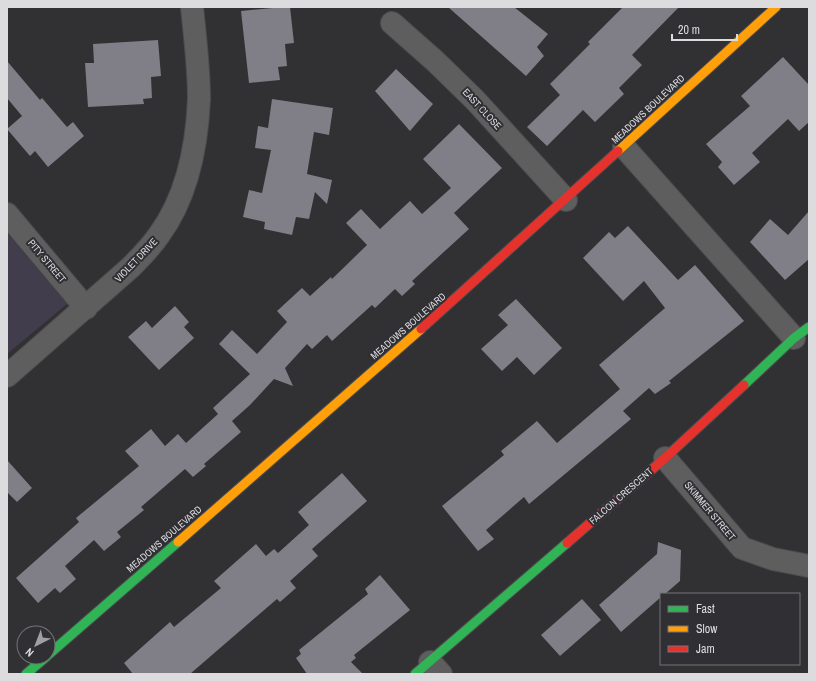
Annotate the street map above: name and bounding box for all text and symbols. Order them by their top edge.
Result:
scale bar [672,16,737,42]
text: 20 m [678,22,700,38]
street label: MEADOWS BOULEVARD [609,72,687,146]
street label: EAST CLOSE [460,86,504,132]
street label: VIOLET DRIVE [112,235,160,285]
street label: PITY STREET [25,237,69,285]
street label: MEADOWS BOULEVARD [368,290,448,362]
street label: FALCON CRESCENT [586,465,656,527]
street label: SKIMMER STREET [682,479,738,543]
street label: MEADOWS BOULEVARD [124,503,204,575]
legend [660,593,800,665]
text: Fast [696,601,715,617]
text: Slow [696,621,718,637]
north arrow [16,625,56,665]
text: Jam [696,641,715,657]
text: N [22,645,36,660]

